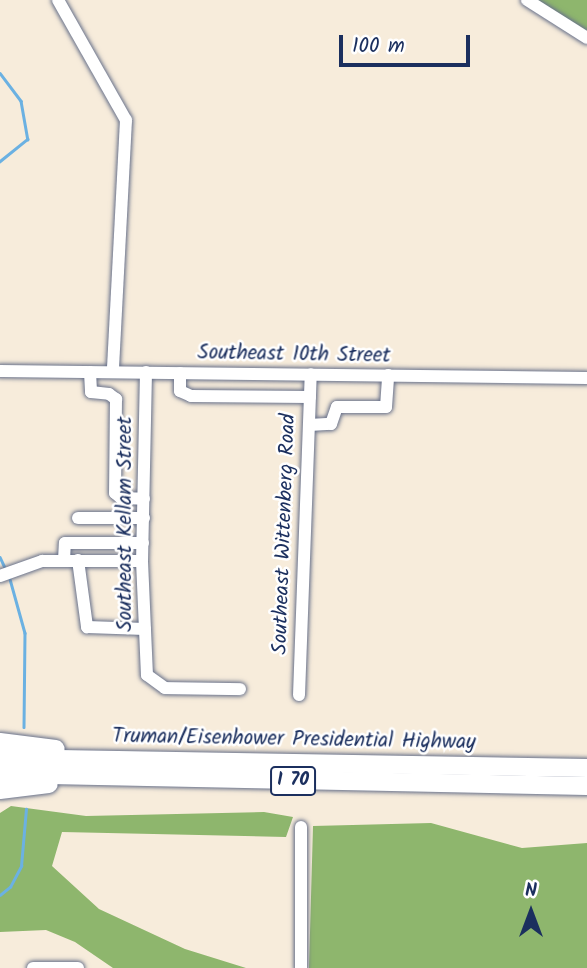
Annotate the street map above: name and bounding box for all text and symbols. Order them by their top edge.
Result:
scale bar [342,21,473,65]
text: 100 m [352,30,405,63]
street label: Southeast 10th Street [197,341,391,369]
street label: Southeast Wittenberg Road [268,413,302,655]
street label: Southeast Kellam Street [113,416,139,632]
street label: Truman/Eisenhower Presidential Highway [112,724,476,756]
road number: I 70 [268,766,318,796]
text: N [525,876,537,906]
north arrow [496,877,566,947]

